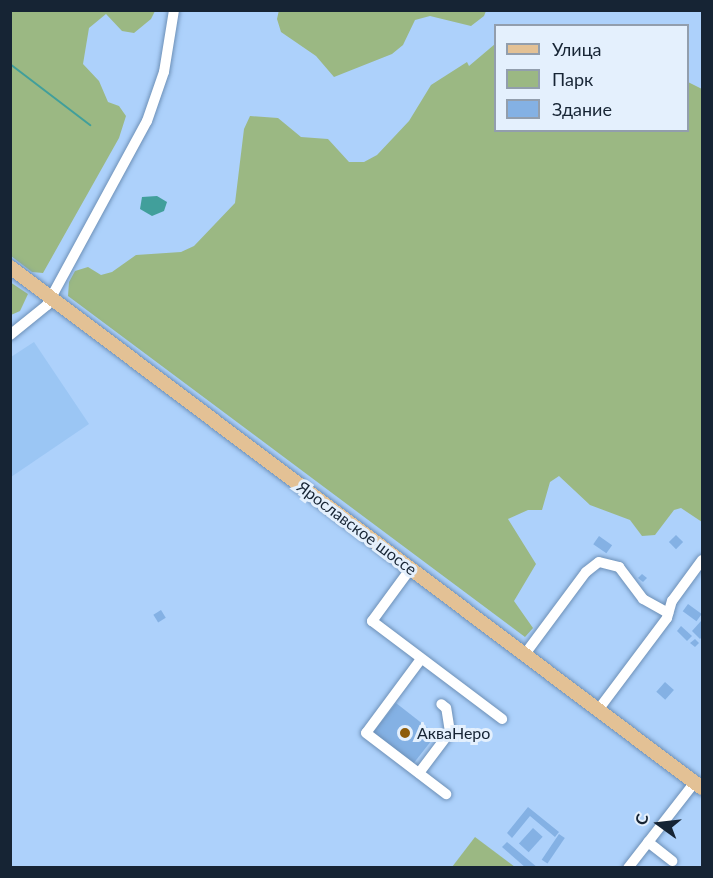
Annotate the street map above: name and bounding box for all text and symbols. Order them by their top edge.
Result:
legend [494,24,689,132]
text: Улица [552,38,602,60]
text: Парк [552,68,593,90]
text: Здание [552,98,612,120]
street label: Ярославское шоссе [294,477,420,579]
place label: АкваНеро [417,723,490,743]
marker: АкваНеро [398,726,412,740]
north arrow [629,794,689,854]
text: С [631,812,652,827]

